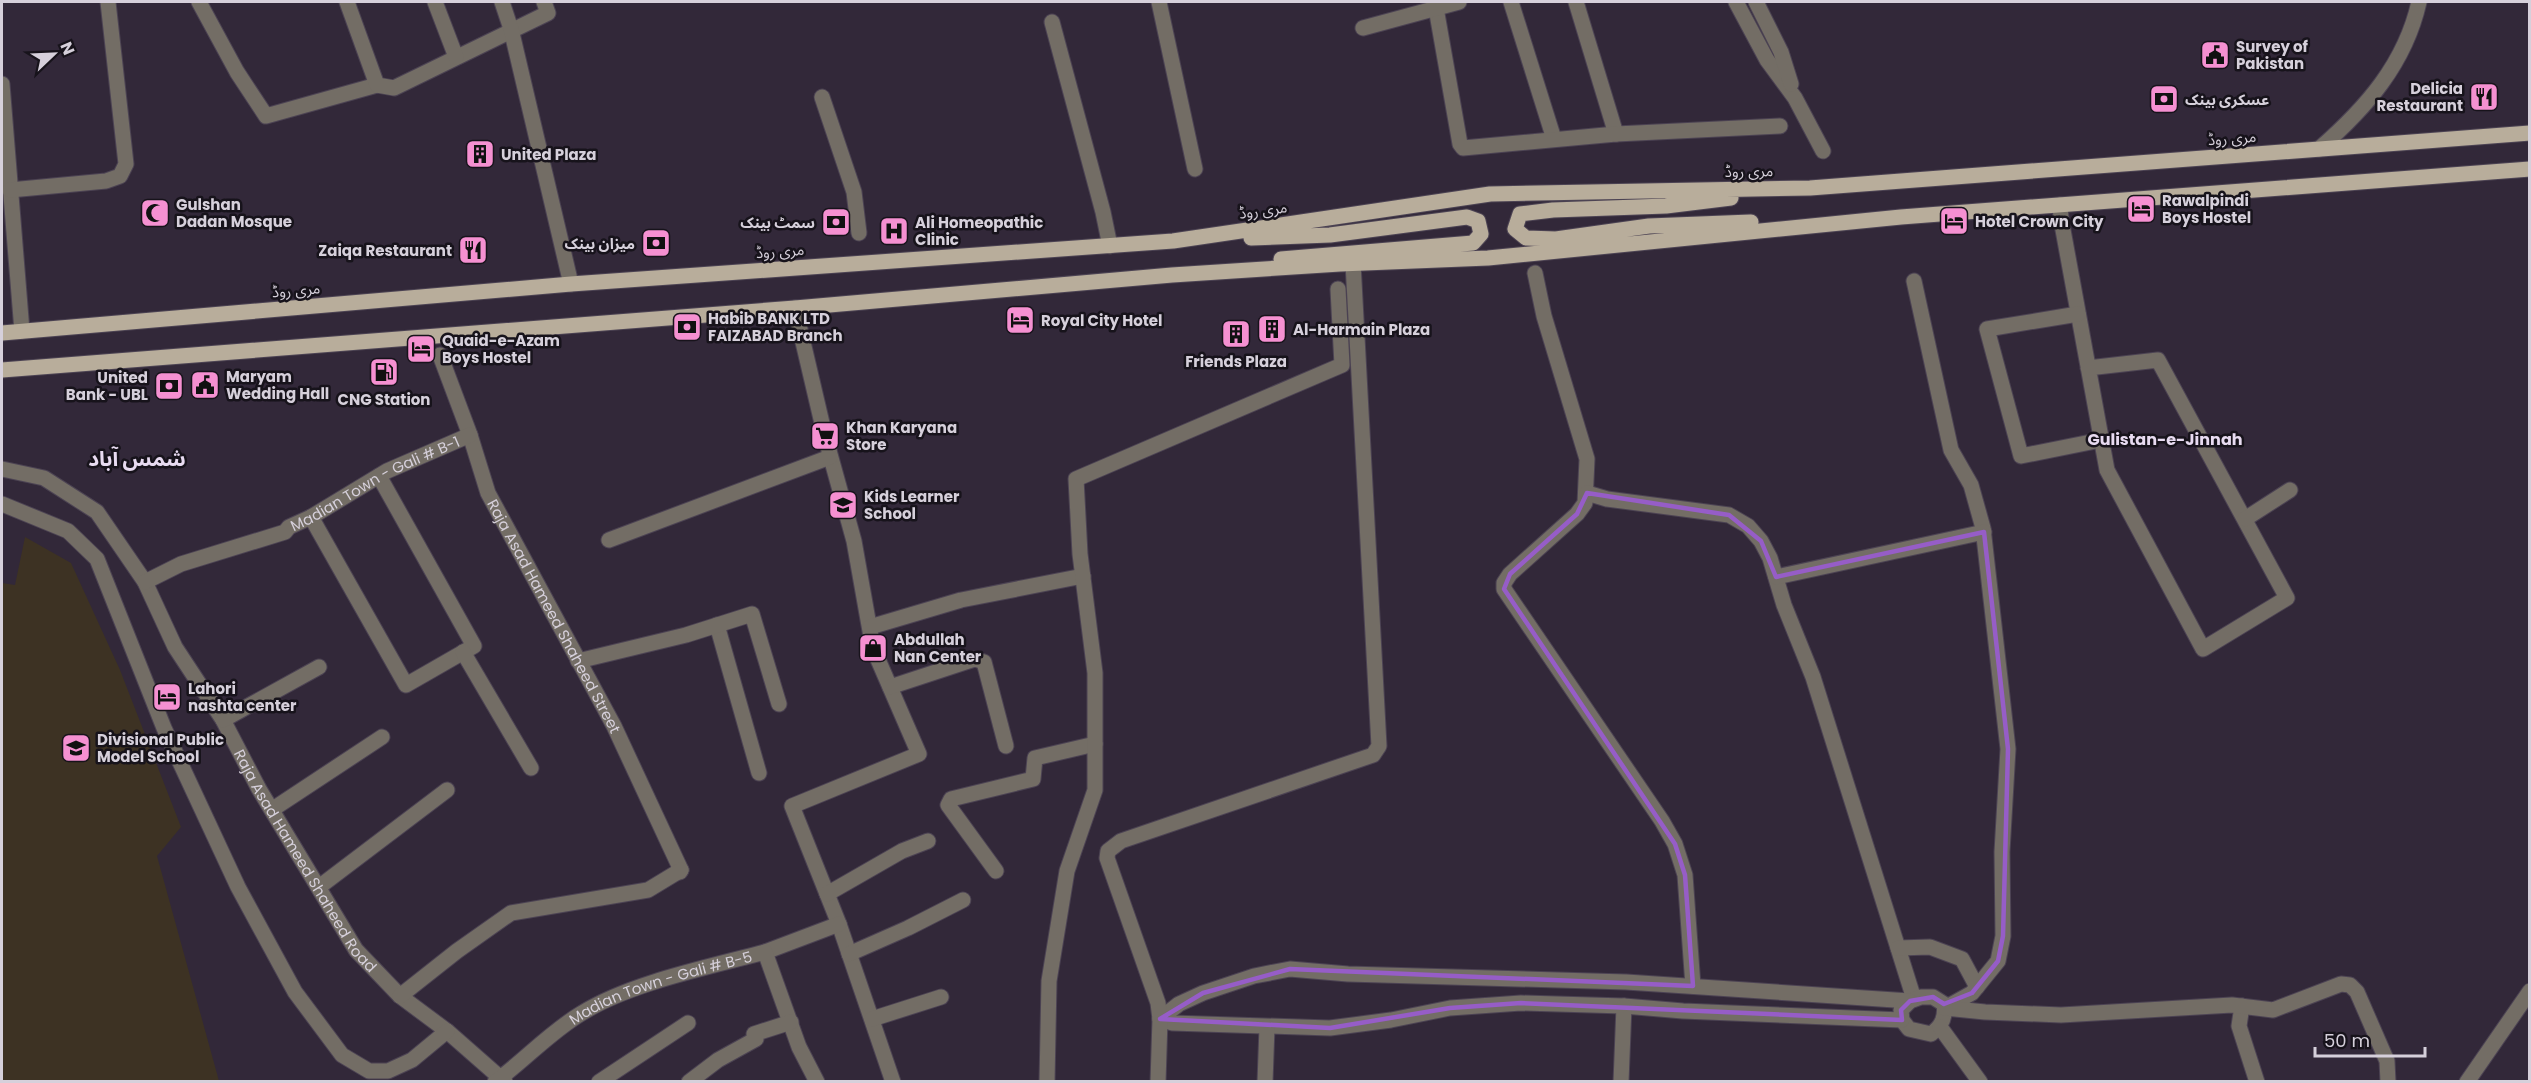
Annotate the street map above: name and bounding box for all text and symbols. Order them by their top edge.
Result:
north arrow [24,24,84,84]
place label: Survey of Pakistan [2236,36,2309,74]
text: N [54,38,80,58]
public building icon: Survey of Pakistan [2199,39,2231,71]
place label: Delicia Restaurant [2376,78,2463,116]
restaurant icon: Delicia Restaurant [2468,81,2500,113]
bank icon: عسکری بینک [2148,83,2180,115]
place label: عسکری بینک [2185,89,2269,110]
street label: مری روڈ [2207,126,2257,150]
building icon: United Plaza [464,138,496,170]
place label: United Plaza [501,144,596,165]
street label: مری روڈ [1725,160,1773,182]
place label: Rawalpindi Boys Hostel [2162,190,2251,228]
hotel icon: Rawalpindi Boys Hostel [2125,193,2157,225]
place label: Gulshan Dadan Mosque [176,194,292,232]
street label: مری روڈ [1237,196,1289,224]
mosque icon: Gulshan Dadan Mosque [139,197,171,229]
hotel icon: Hotel Crown City [1938,205,1970,237]
bank icon: سمٹ بینک [820,206,852,238]
place label: Hotel Crown City [1975,211,2104,232]
place label: سمٹ بینک [740,212,815,233]
place label: Ali Homeopathic Clinic [915,212,1043,250]
hospital icon: Ali Homeopathic Clinic [878,215,910,247]
bank icon: میزان بینک [640,227,672,259]
place label: میزان بینک [564,233,635,254]
restaurant icon: Zaiqa Restaurant [457,234,489,266]
street label: مری روڈ [755,239,805,263]
place label: Zaiqa Restaurant [318,240,452,261]
street label: مری روڈ [271,277,321,303]
hotel icon: Royal City Hotel [1004,304,1036,336]
place label: Habib BANK LTD FAIZABAD Branch [708,308,843,346]
place label: Royal City Hotel [1041,310,1163,331]
bank icon: Habib BANK LTD FAIZABAD Branch [671,311,703,343]
building icon: Al-Harmain Plaza [1256,313,1288,345]
building icon: Friends Plaza [1220,318,1252,350]
place label: Al-Harmain Plaza [1293,319,1430,340]
place label: Quaid-e-Azam Boys Hostel [442,330,560,368]
hotel icon: Quaid-e-Azam Boys Hostel [405,333,437,365]
place label: Friends Plaza [1185,351,1287,372]
fuel station icon: CNG Station [368,356,400,388]
place label: Maryam Wedding Hall [226,366,329,404]
place label: United Bank - UBL [66,367,148,405]
public building icon: Maryam Wedding Hall [189,369,221,401]
bank icon: United Bank - UBL [153,370,185,402]
place label: CNG Station [337,389,431,410]
place label: Khan Karyana Store [846,417,957,455]
supermarket icon: Khan Karyana Store [809,420,841,452]
district label: Gulistan-e-Jinnah [2087,428,2243,451]
street label: Madian Town - Gali # B-1 [287,430,463,536]
district label: شمس آباد [88,444,186,473]
place label: Kids Learner School [864,486,960,524]
school or university icon: Kids Learner School [827,489,859,521]
street label: Raja Asad Hameed Shaheed Street [483,495,626,736]
place label: Abdullah Nan Center [894,629,982,667]
shop icon: Abdullah Nan Center [857,632,889,664]
place label: Lahori nashta center [188,678,297,716]
hotel icon: Lahori nashta center [151,681,183,713]
place label: Divisional Public Model School [97,729,224,767]
school or university icon: Divisional Public Model School [60,732,92,764]
street label: Raja Asad Hameed Shaheed Road [229,745,382,976]
street label: Madian Town - Gali # B-5 [565,945,754,1029]
scale bar [2315,1020,2424,1058]
text: 50 m [2324,1028,2370,1053]

